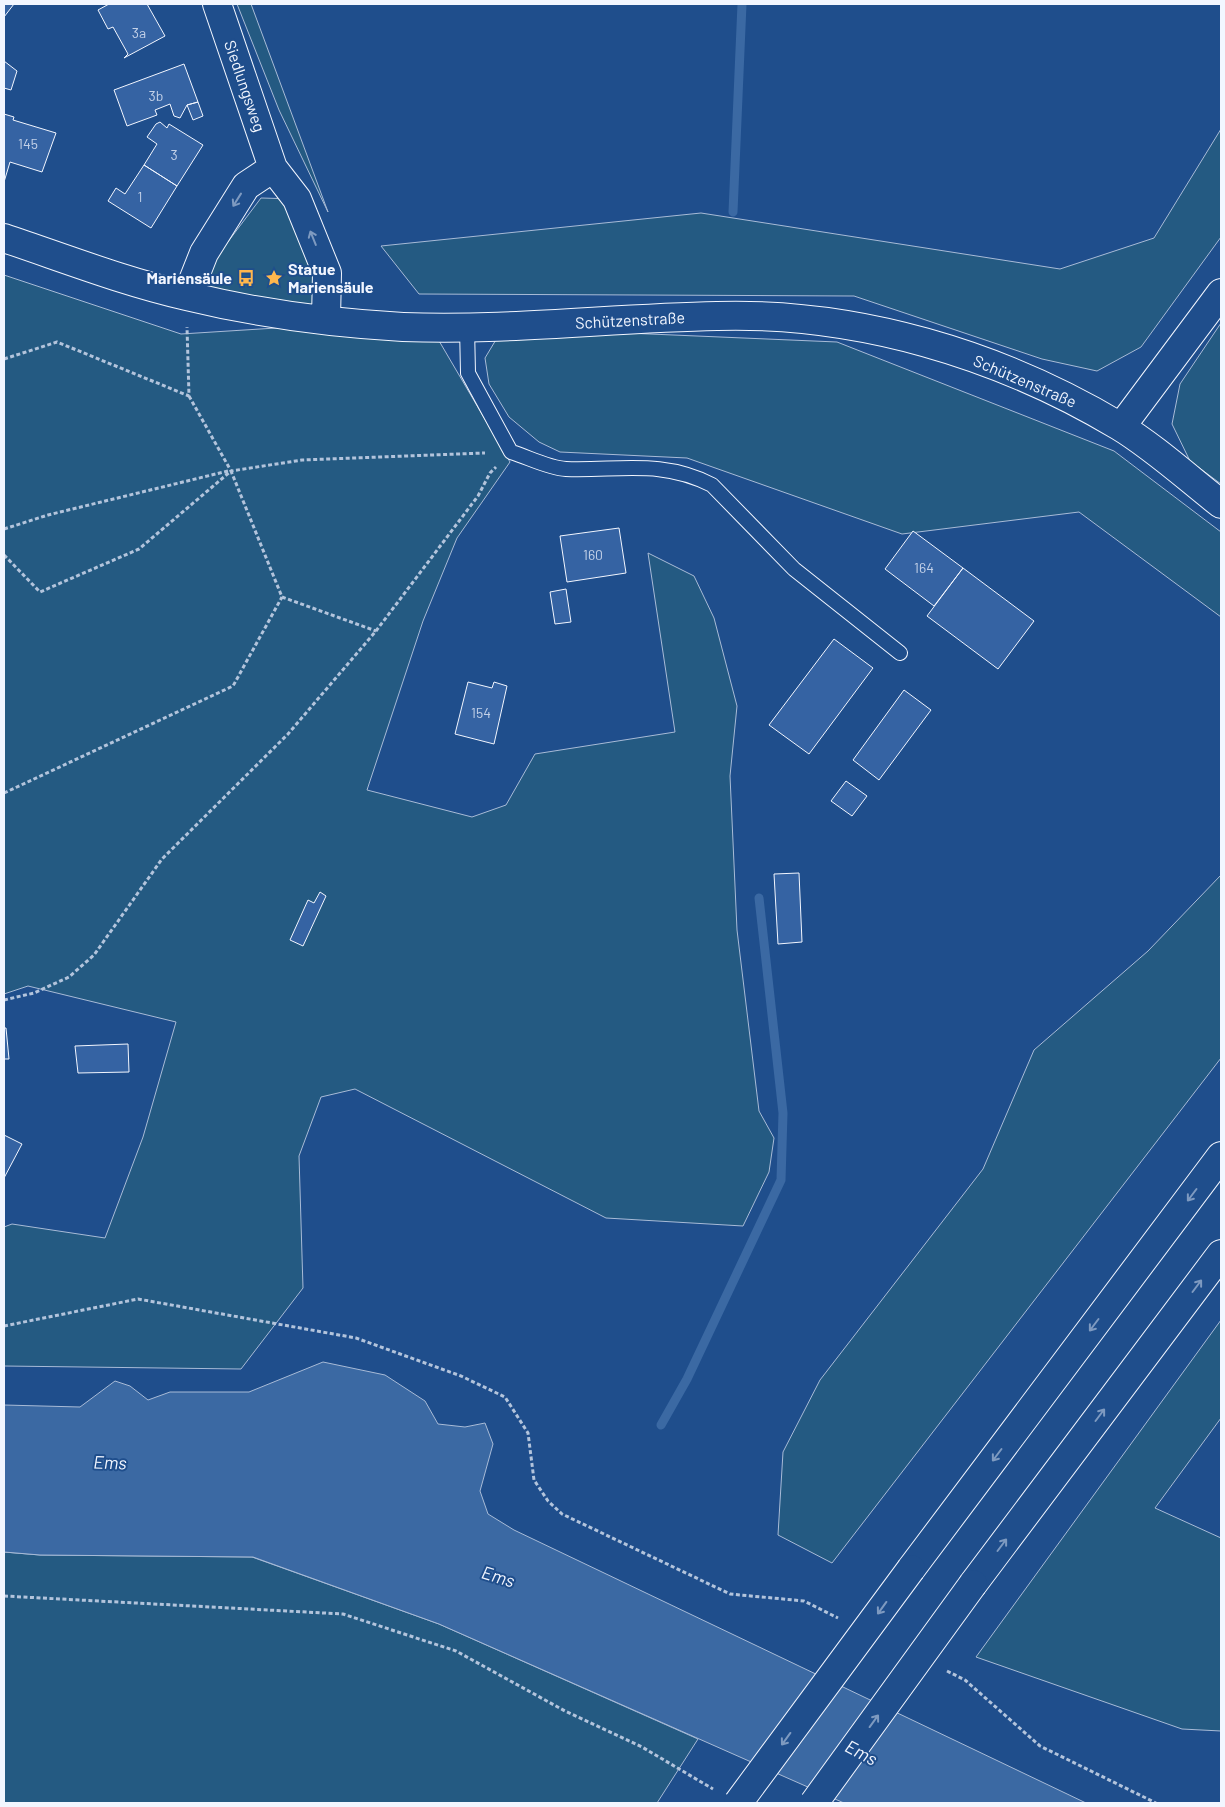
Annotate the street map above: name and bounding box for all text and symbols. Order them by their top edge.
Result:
house number: 3a [132,24,146,41]
street label: Siedlungsweg [221,38,270,134]
house number: 3b [149,87,163,104]
house number: 145 [18,135,38,152]
house number: 3 [170,146,178,163]
house number: 1 [138,188,142,205]
one-way arrow [232,192,242,206]
one-way arrow [307,231,316,246]
place label: Statue Mariensäule [288,259,374,296]
place label: Mariensäule [147,268,232,287]
bus stop icon: Mariensäule [236,268,256,288]
place icon: Statue Mariensäule [264,268,284,288]
street label: Schützenstraße [575,307,685,332]
street label: Schützenstraße [971,350,1079,411]
house number: 160 [583,546,603,563]
house number: 164 [914,559,934,576]
house number: 154 [471,704,491,721]
one-way arrow [1187,1188,1197,1202]
one-way arrow [1192,1279,1203,1292]
one-way arrow [1089,1318,1100,1331]
one-way arrow [1094,1409,1105,1422]
one-way arrow [991,1448,1002,1461]
water label: Ems [93,1450,127,1474]
one-way arrow [997,1538,1007,1552]
water label: Ems [479,1561,517,1591]
one-way arrow [877,1601,887,1615]
one-way arrow [868,1715,879,1728]
one-way arrow [780,1732,791,1745]
water label: Ems [842,1735,881,1770]

